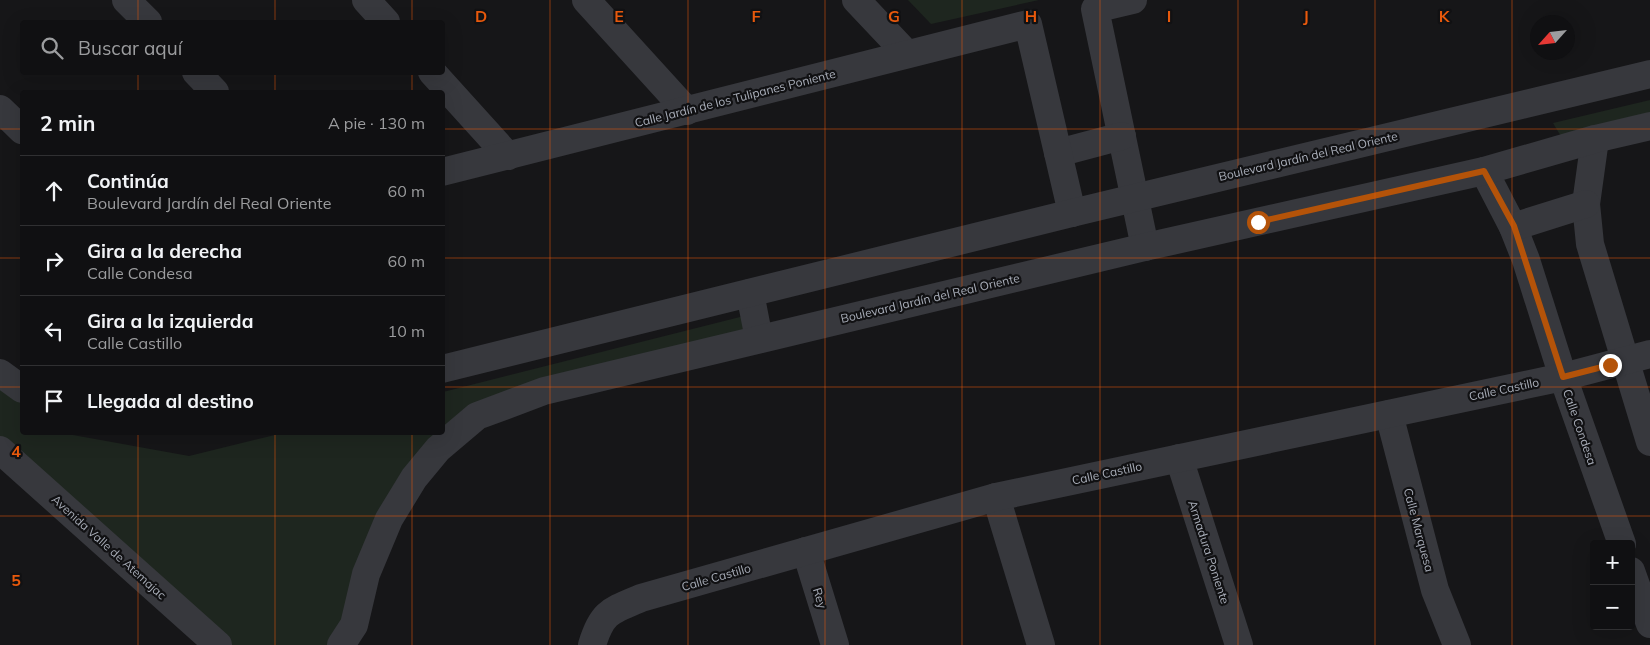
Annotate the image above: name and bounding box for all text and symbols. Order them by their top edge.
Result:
text: D [475,6,487,26]
text: E [614,6,624,26]
text: F [751,6,761,26]
text: G [888,6,900,26]
text: H [1025,6,1037,26]
text: I [1167,6,1171,26]
text: J [1303,6,1309,26]
text: K [1439,6,1451,26]
north arrow [1530,15,1575,60]
search box [20,20,445,75]
icon: search [38,34,66,62]
text: Buscar aquí [78,36,182,60]
street label: Calle Jardín de los Tulipanes Poniente [633,66,837,130]
text: 2 min [40,110,95,136]
text: A pie · 130 m [328,113,425,133]
street label: Boulevard Jardín del Real Oriente [1217,128,1399,184]
text: Continúa [87,169,169,193]
icon: ahead [40,177,68,205]
text: 60 m [388,181,425,201]
text: Boulevard Jardín del Real Oriente [87,193,331,213]
route start [1247,211,1270,234]
text: Gira a la derecha [87,239,242,263]
icon: right [40,247,68,275]
text: 60 m [388,251,425,271]
text: Calle Condesa [87,263,193,283]
street label: Boulevard Jardín del Real Oriente [839,270,1021,326]
text: Gira a la izquierda [87,309,253,333]
icon: left [40,317,68,345]
text: 10 m [388,321,425,341]
text: Calle Castillo [87,333,182,353]
route end [1599,354,1622,377]
street label: Calle Castillo [1468,374,1541,404]
icon: arrive [40,387,68,415]
street label: Calle Condesa [1560,387,1600,467]
text: Llegada al destino [87,389,254,413]
text: 4 [11,441,21,461]
street label: Calle Castillo [1071,458,1144,488]
street label: Calle Marquesa [1401,486,1437,574]
street label: Avenida Valle de Atemajac [49,492,169,602]
street label: Armadura Poniente [1185,498,1233,606]
map controls [1590,540,1635,630]
button: + [1590,540,1635,585]
street label: Calle Castillo [680,560,752,594]
text: 5 [11,570,21,590]
button: − [1590,585,1635,630]
street label: Rey [810,586,830,611]

